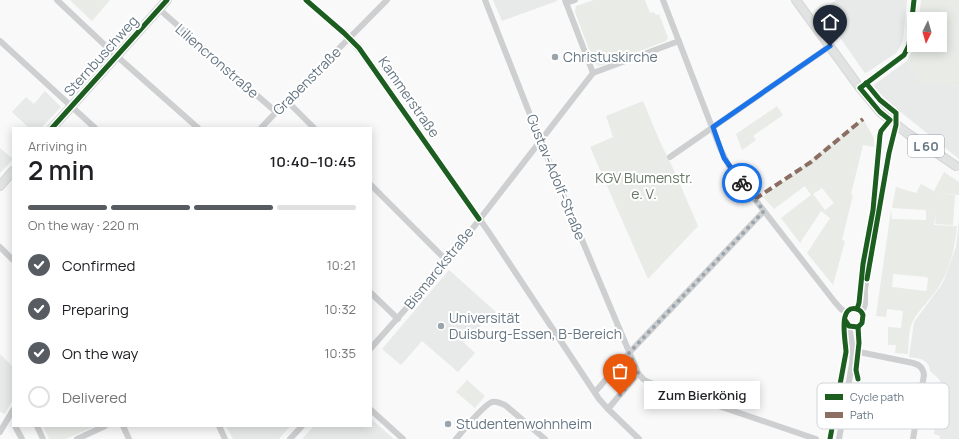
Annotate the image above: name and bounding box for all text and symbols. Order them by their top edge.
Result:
pin [813,5,847,46]
street label: Sternbuschweg [59,11,142,100]
icon: home [819,11,841,33]
north arrow [907,12,947,52]
map controls [907,12,947,52]
street label: Liliencronstraße [172,19,263,102]
street label: Grabenstraße [268,42,345,119]
place label: Christuskirche [563,47,658,66]
street label: Kammerstraße [374,52,444,141]
marker: Christuskirche [550,52,560,62]
street label: Gustav-Adolf-Straße [523,111,590,243]
road number: L 60 [908,135,944,157]
text: Arriving in [28,137,87,155]
text: 10:40–10:45 [270,151,356,172]
text: 2 min [28,152,94,188]
courier [722,163,762,203]
park label: KGV Blumenstr. e. V. [595,168,693,203]
icon: bike [731,172,753,194]
text: On the way · 220 m [28,216,139,234]
street label: Bismarckstraße [400,223,478,313]
icon: check [28,254,50,276]
text: Confirmed [62,255,135,276]
text: 10:21 [327,256,356,274]
icon: check [28,298,50,320]
text: Preparing [62,299,129,320]
text: 10:32 [325,300,356,318]
place label: Universität Duisburg-Essen, B-Bereich [449,308,622,343]
marker: Universität Duisburg-Essen, B-Bereich [436,321,446,331]
icon: check [28,342,50,364]
text: On the way [62,343,138,364]
text: 10:35 [324,344,356,362]
pin [603,354,637,395]
icon: bag [609,360,631,382]
callout: Zum Bierkönig [644,381,760,409]
legend [817,383,949,429]
text: Zum Bierkönig [658,386,746,404]
text: Delivered [62,387,127,408]
text: Cycle path [850,389,904,404]
text: Path [850,407,873,422]
place label: Studentenwohnheim [456,414,592,433]
marker: Studentenwohnheim [443,419,453,429]

